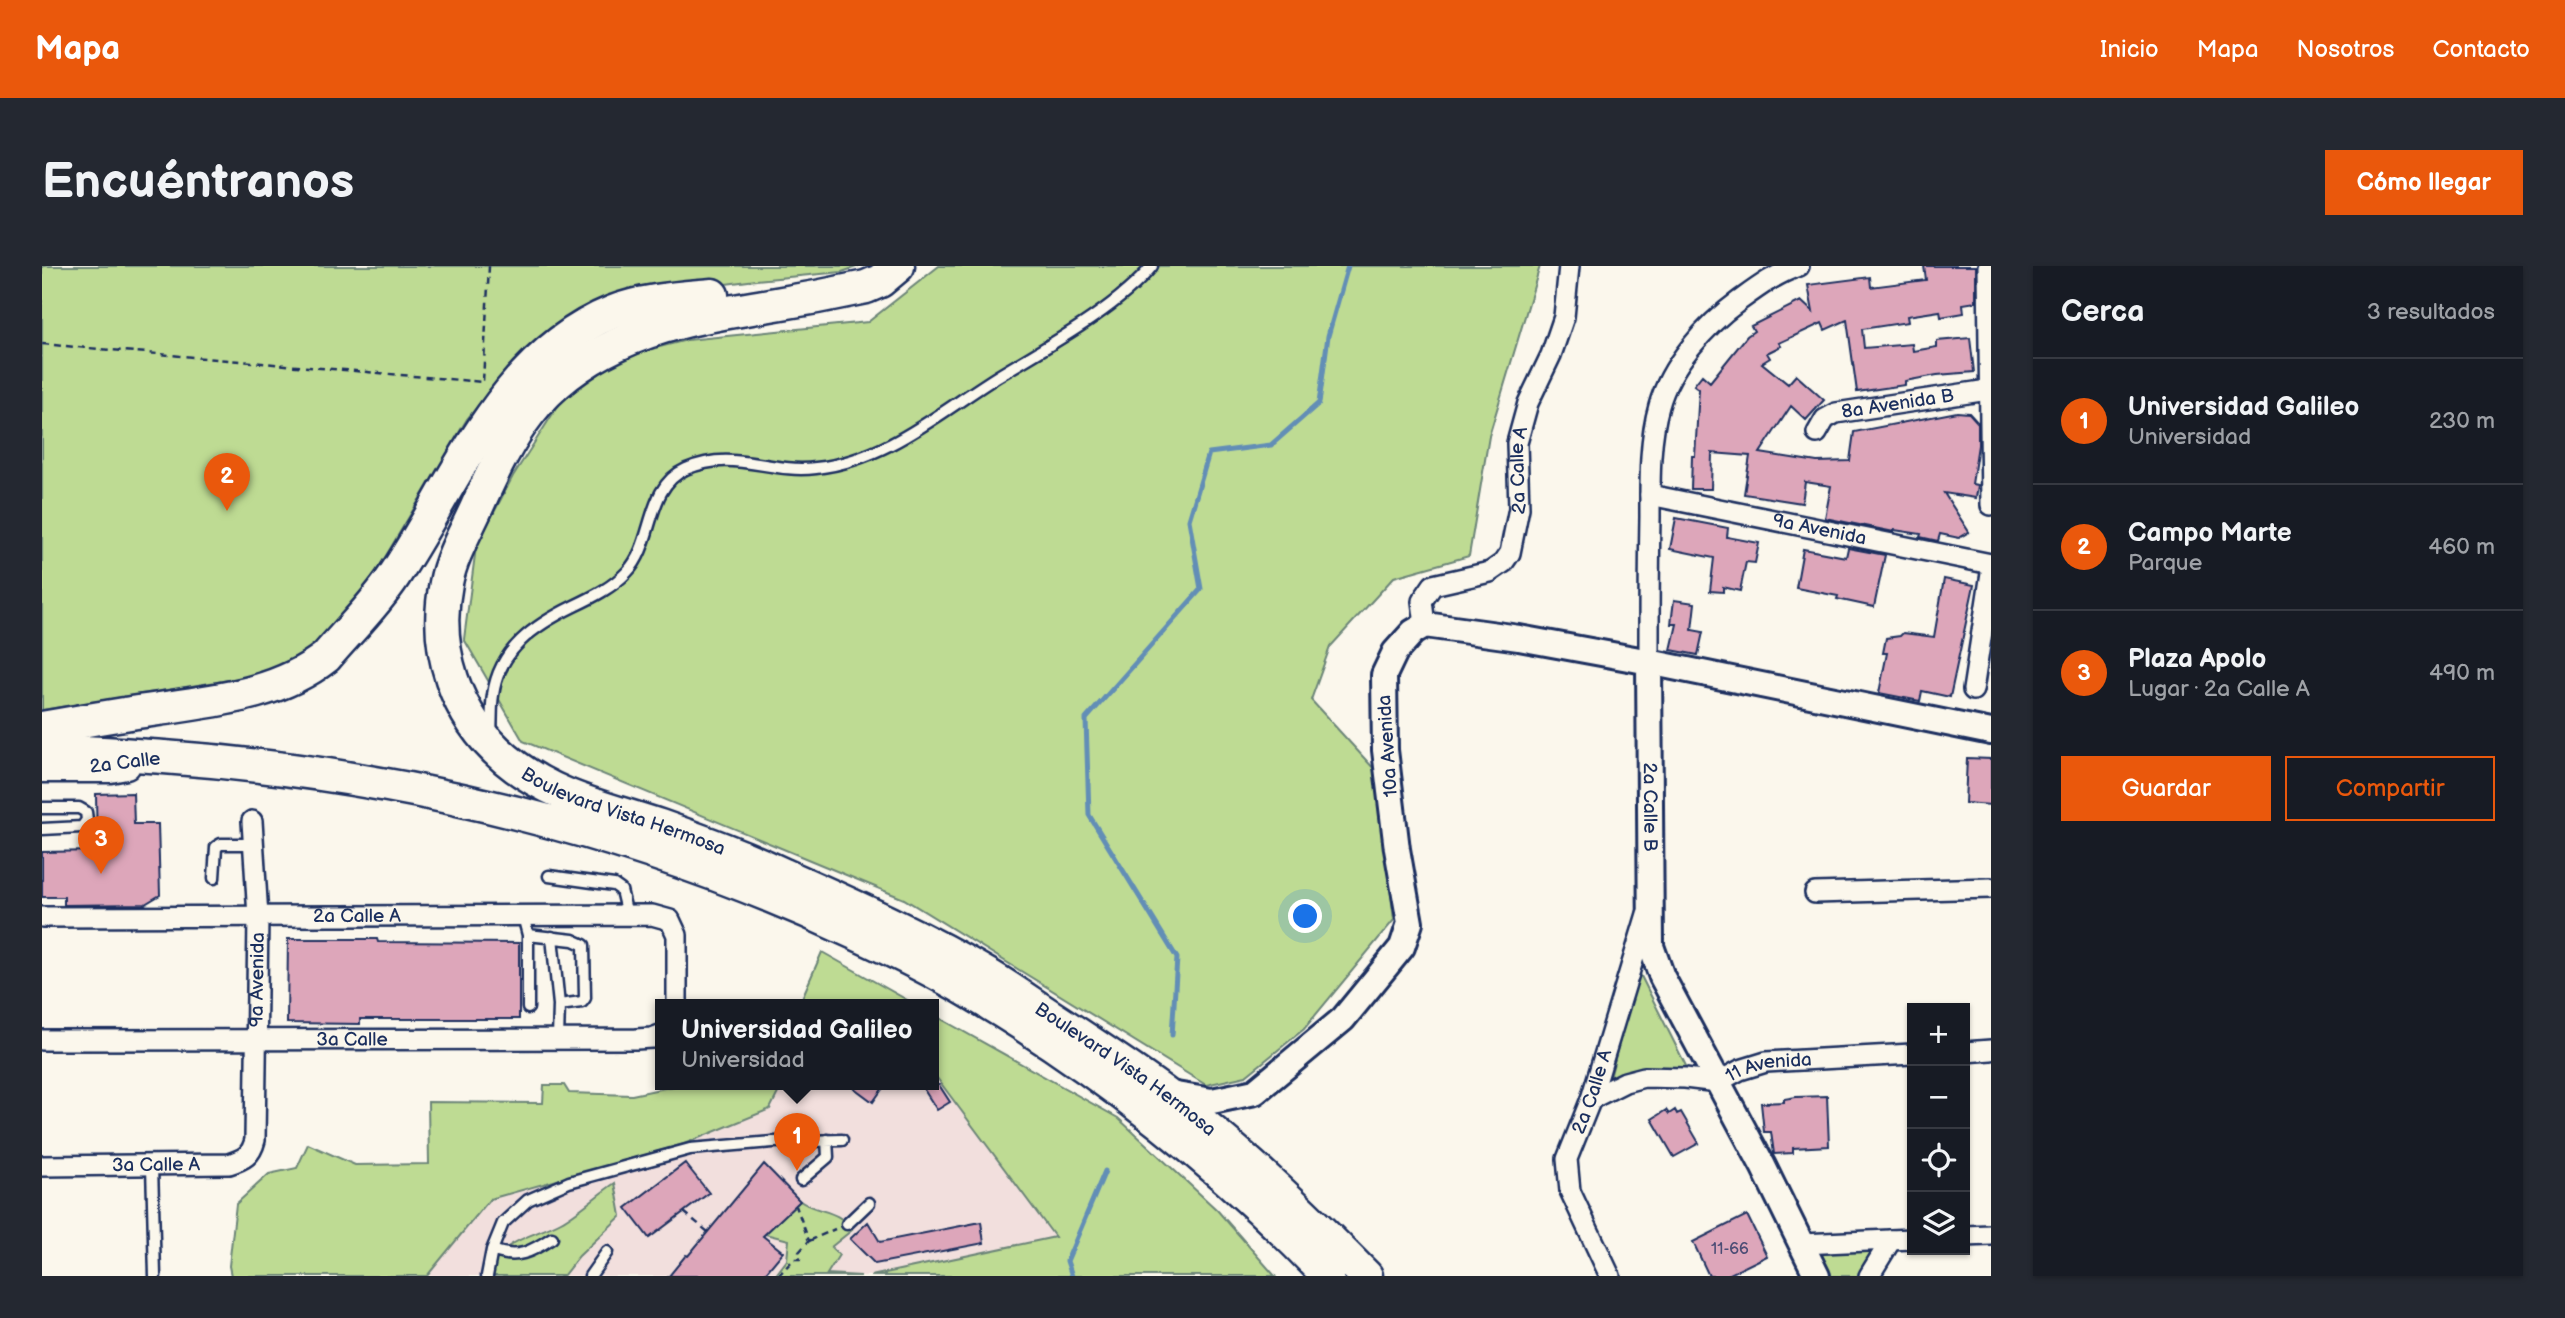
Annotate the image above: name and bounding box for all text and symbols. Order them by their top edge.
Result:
text: Mapa [35,29,120,69]
text: Inicio [2100,35,2159,64]
text: Mapa [2197,35,2259,64]
text: Nosotros [2297,35,2394,64]
text: Contacto [2432,35,2530,64]
button: Cómo llegar [2325,150,2523,215]
text: Encuéntranos [42,153,354,212]
text: Cerca [2061,294,2144,330]
text: 3 resultados [2367,298,2495,326]
street label: 8a Avenida B [1840,384,1955,424]
text: Universidad Galileo [2128,392,2359,423]
text: 1 [2079,407,2089,435]
text: 230 m [2429,407,2495,435]
street label: 2a Calle A [1506,423,1533,516]
text: Universidad [2128,423,2251,451]
pin: 2 [204,453,250,511]
street label: 9a Avenida [1771,509,1868,550]
text: Campo Marte [2128,518,2292,549]
text: 2 [2077,533,2091,561]
text: 460 m [2428,533,2495,561]
text: Parque [2128,549,2202,577]
text: Plaza Apolo [2128,644,2266,675]
text: 3 [2077,659,2091,687]
text: 490 m [2429,659,2495,687]
text: Lugar · 2a Calle A [2128,675,2310,703]
street label: 10a Avenida [1373,694,1403,798]
street label: 2a Calle [88,747,162,779]
button: Guardar [2061,756,2271,821]
button: Compartir [2285,756,2495,821]
street label: Boulevard Vista Hermosa [517,762,729,860]
street label: 2a Calle B [1638,762,1662,852]
pin: 3 [78,816,124,874]
your location [1288,899,1322,933]
street label: 2a Calle A [313,904,401,928]
street label: 9a Avenida [245,932,269,1027]
street label: Boulevard Vista Hermosa [1031,998,1221,1141]
popup [655,999,939,1090]
map controls [1907,1003,1970,1255]
button: + [1907,1003,1970,1066]
text: Universidad Galileo [681,1015,913,1046]
street label: 3a Calle [316,1028,388,1051]
text: Universidad [681,1046,805,1074]
street label: 2a Calle A [1567,1046,1617,1137]
street label: 11 Avenida [1721,1048,1812,1087]
button: − [1907,1066,1970,1129]
pin: 1 [774,1113,820,1171]
button: locate [1907,1129,1970,1192]
street label: 3a Calle A [112,1153,201,1177]
button: layers [1907,1192,1970,1255]
house number: 11-66 [1711,1240,1749,1259]

